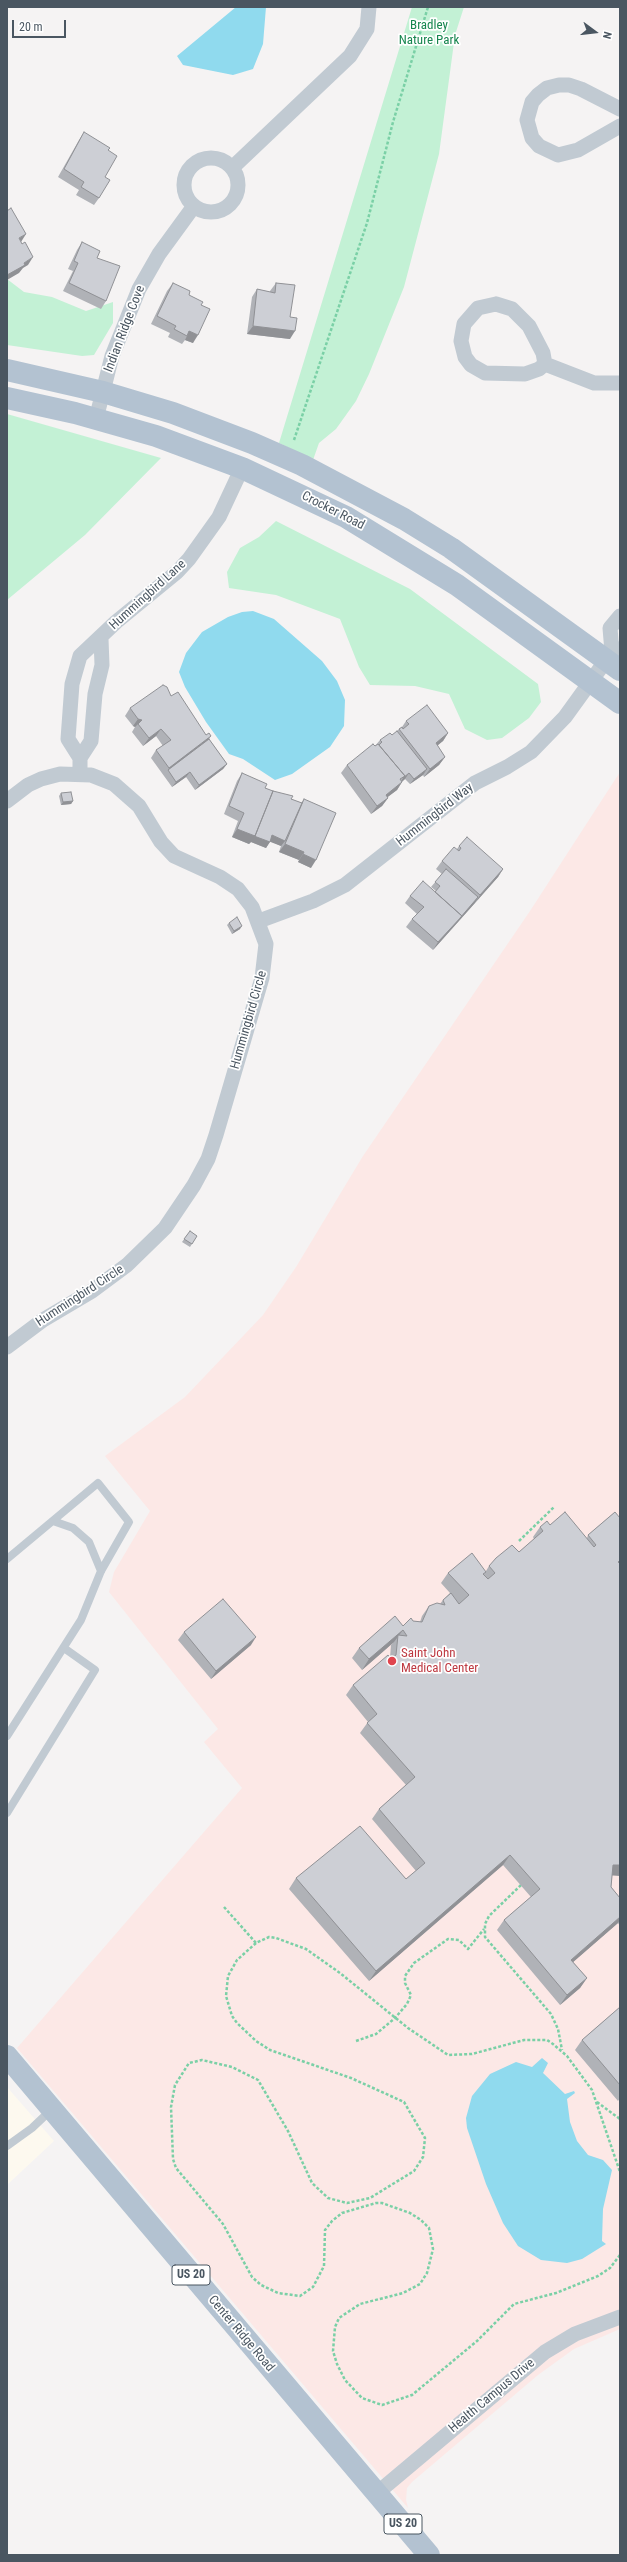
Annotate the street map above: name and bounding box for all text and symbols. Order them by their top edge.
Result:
scale bar [14,12,68,38]
north arrow [575,12,615,52]
park label: Bradley Nature Park [399,18,459,49]
text: 20 m [19,20,43,34]
text: N [600,30,614,40]
street label: Indian Ridge Cove [101,283,149,375]
street label: Crocker Road [299,488,367,534]
street label: Hummingbird Lane [107,557,189,633]
street label: Hummingbird Way [393,780,477,850]
street label: Hummingbird Circle [228,969,270,1071]
street label: Hummingbird Circle [33,1262,127,1330]
place label: Saint John Medical Center [401,1646,478,1677]
marker: Saint John Medical Center [386,1655,398,1667]
road number: US 20 [172,2265,210,2285]
street label: Center Ridge Road [205,2293,277,2375]
street label: Health Campus Drive [446,2356,538,2436]
road number: US 20 [384,2514,422,2534]

